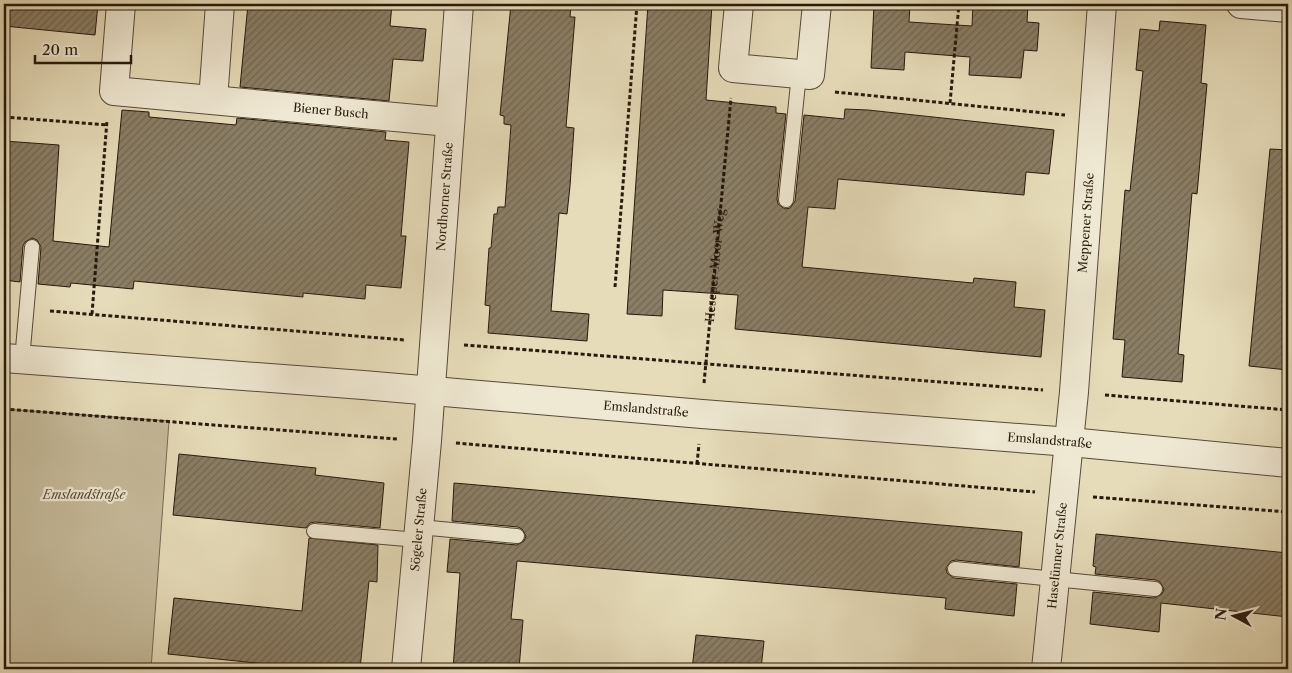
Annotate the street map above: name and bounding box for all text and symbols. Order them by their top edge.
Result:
scale bar [35,32,131,64]
text: 20 m [42,40,78,59]
street label: Biener Busch [292,100,370,122]
street label: Nordhorner Straße [433,141,456,252]
street label: Meppener Straße [1075,172,1097,273]
street label: Heseper-Moor-Weg [702,207,728,323]
street label: Emslandstraße [603,398,689,420]
street label: Emslandstraße [1007,429,1093,451]
park label: Emslandstraße [42,487,126,502]
street label: Sögeler Straße [407,487,430,572]
street label: Haselünner Straße [1044,501,1070,610]
north arrow [1210,590,1260,640]
text: N [1211,607,1231,622]

